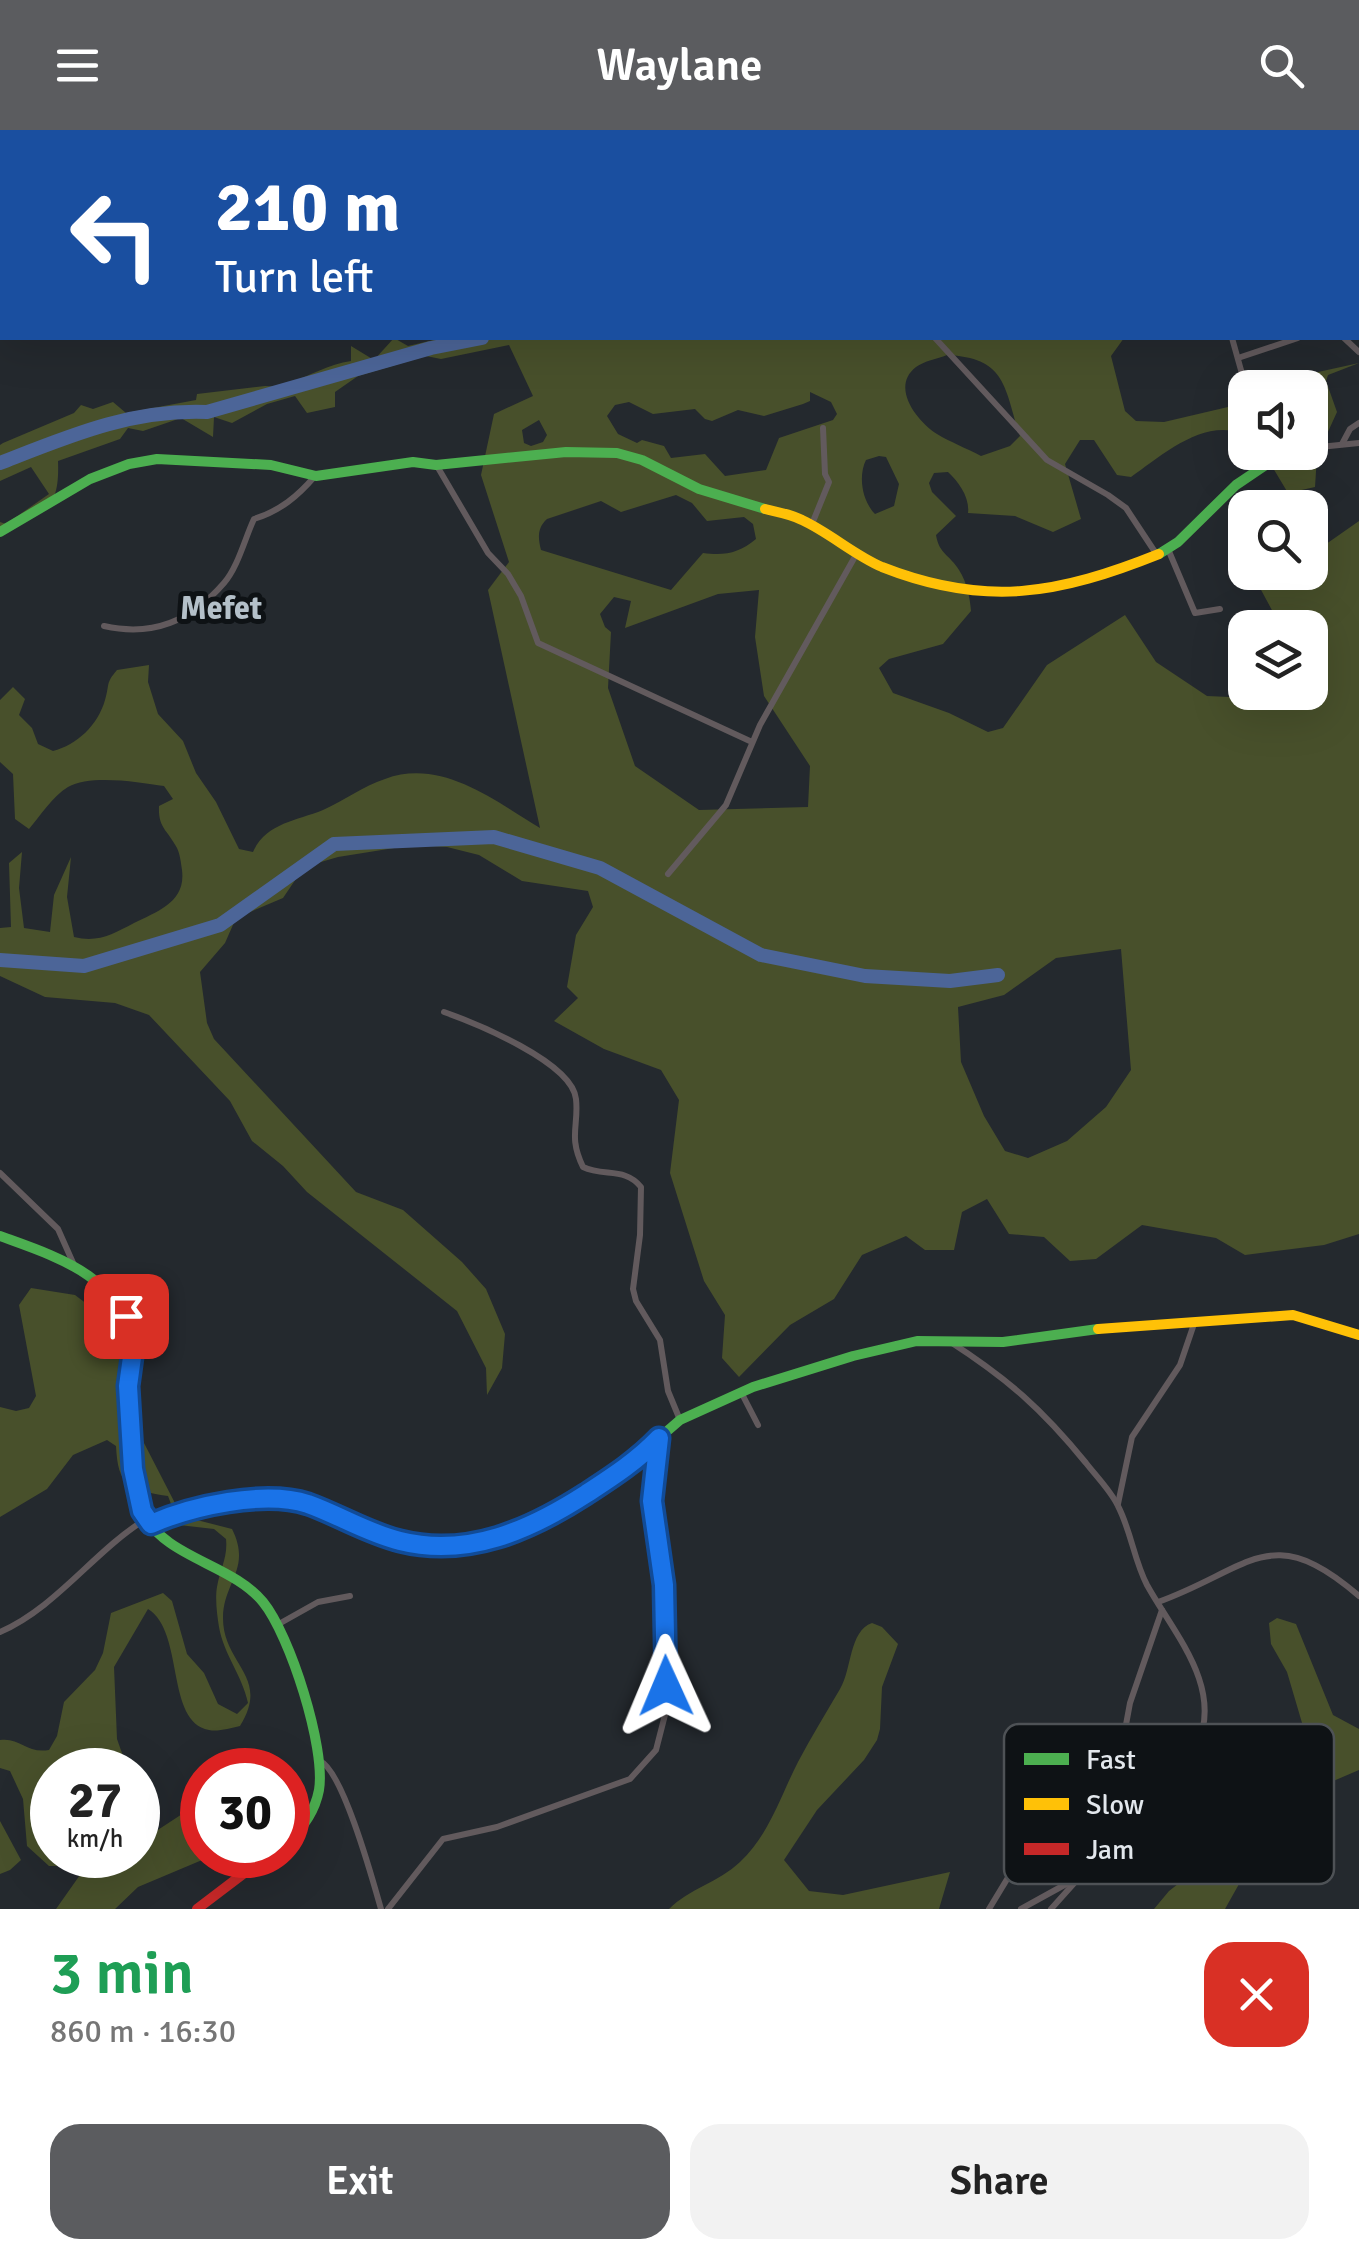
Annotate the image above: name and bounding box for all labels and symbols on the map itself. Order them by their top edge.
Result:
district label: Mefet [180,589,262,628]
pin [84,1274,169,1359]
position arrow [614,1634,718,1738]
legend [1004,1724,1334,1884]
text: Fast [1086,1743,1136,1777]
speed limit sign: 30 [180,1748,310,1878]
text: Slow [1086,1788,1144,1822]
text: Jam [1086,1833,1134,1867]

